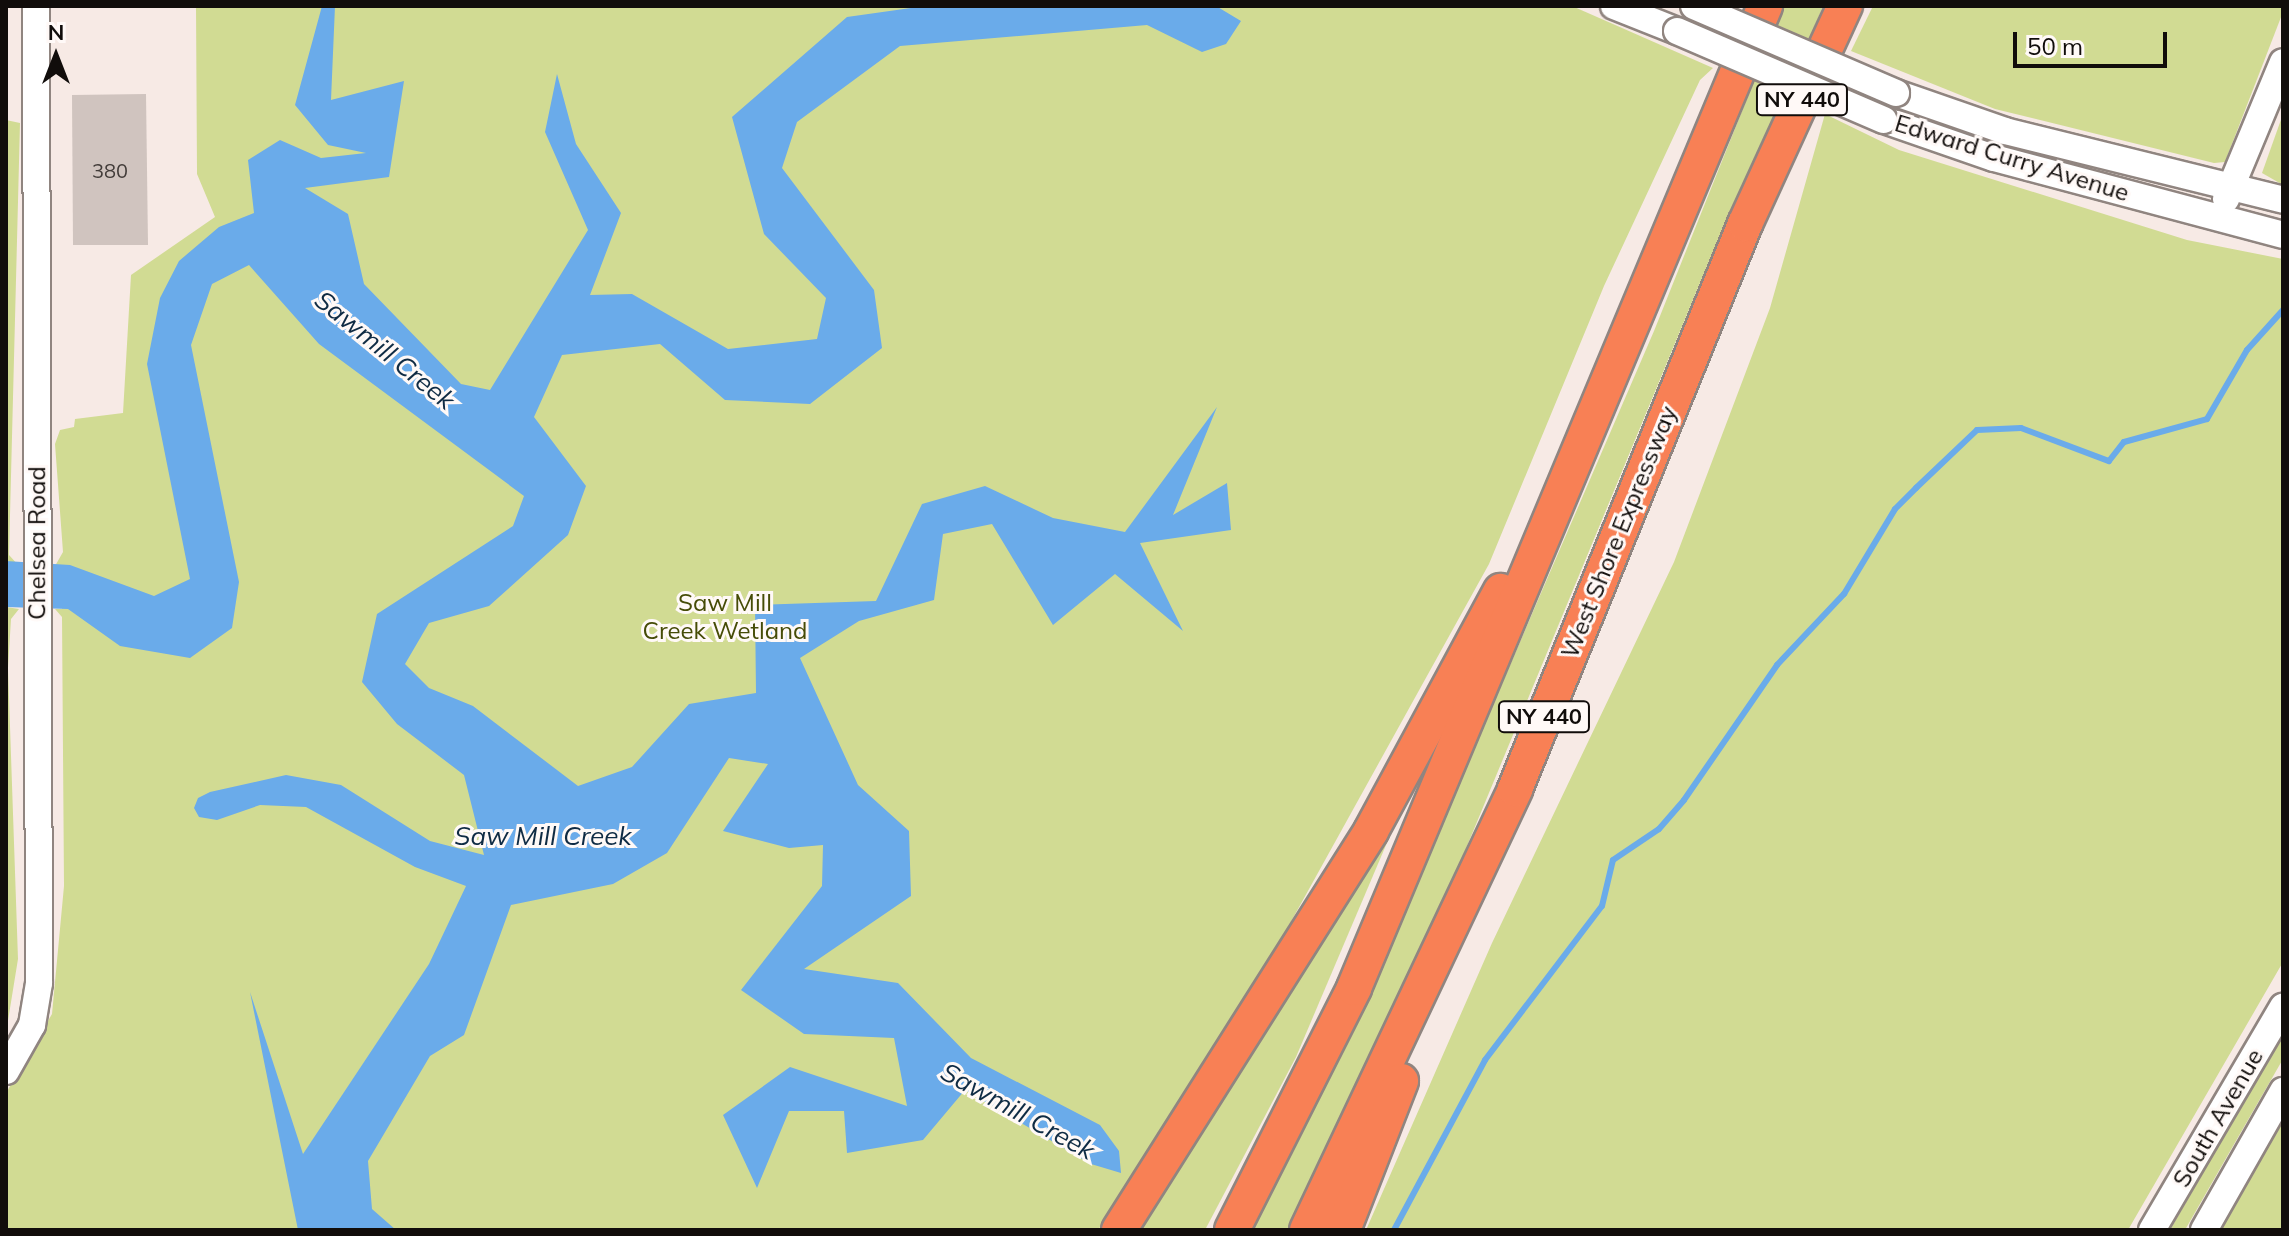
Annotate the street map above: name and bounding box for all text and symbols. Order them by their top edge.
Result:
north arrow [16,16,96,96]
scale bar [2017,16,2171,66]
text: N [48,18,64,46]
text: 50 m [2027,31,2083,61]
road number: NY 440 [1754,82,1850,118]
street label: Edward Curry Avenue [1891,109,2133,207]
house number: 380 [92,158,128,182]
water label: Sawmill Creek [309,284,461,416]
street label: West Shore Expressway [1555,402,1683,662]
street label: Chelsea Road [23,466,51,620]
park label: Saw Mill Creek Wetland [642,589,808,645]
road number: NY 440 [1496,699,1592,735]
water label: Saw Mill Creek [454,820,632,852]
street label: South Avenue [2167,1044,2269,1192]
water label: Sawmill Creek [936,1056,1100,1166]

